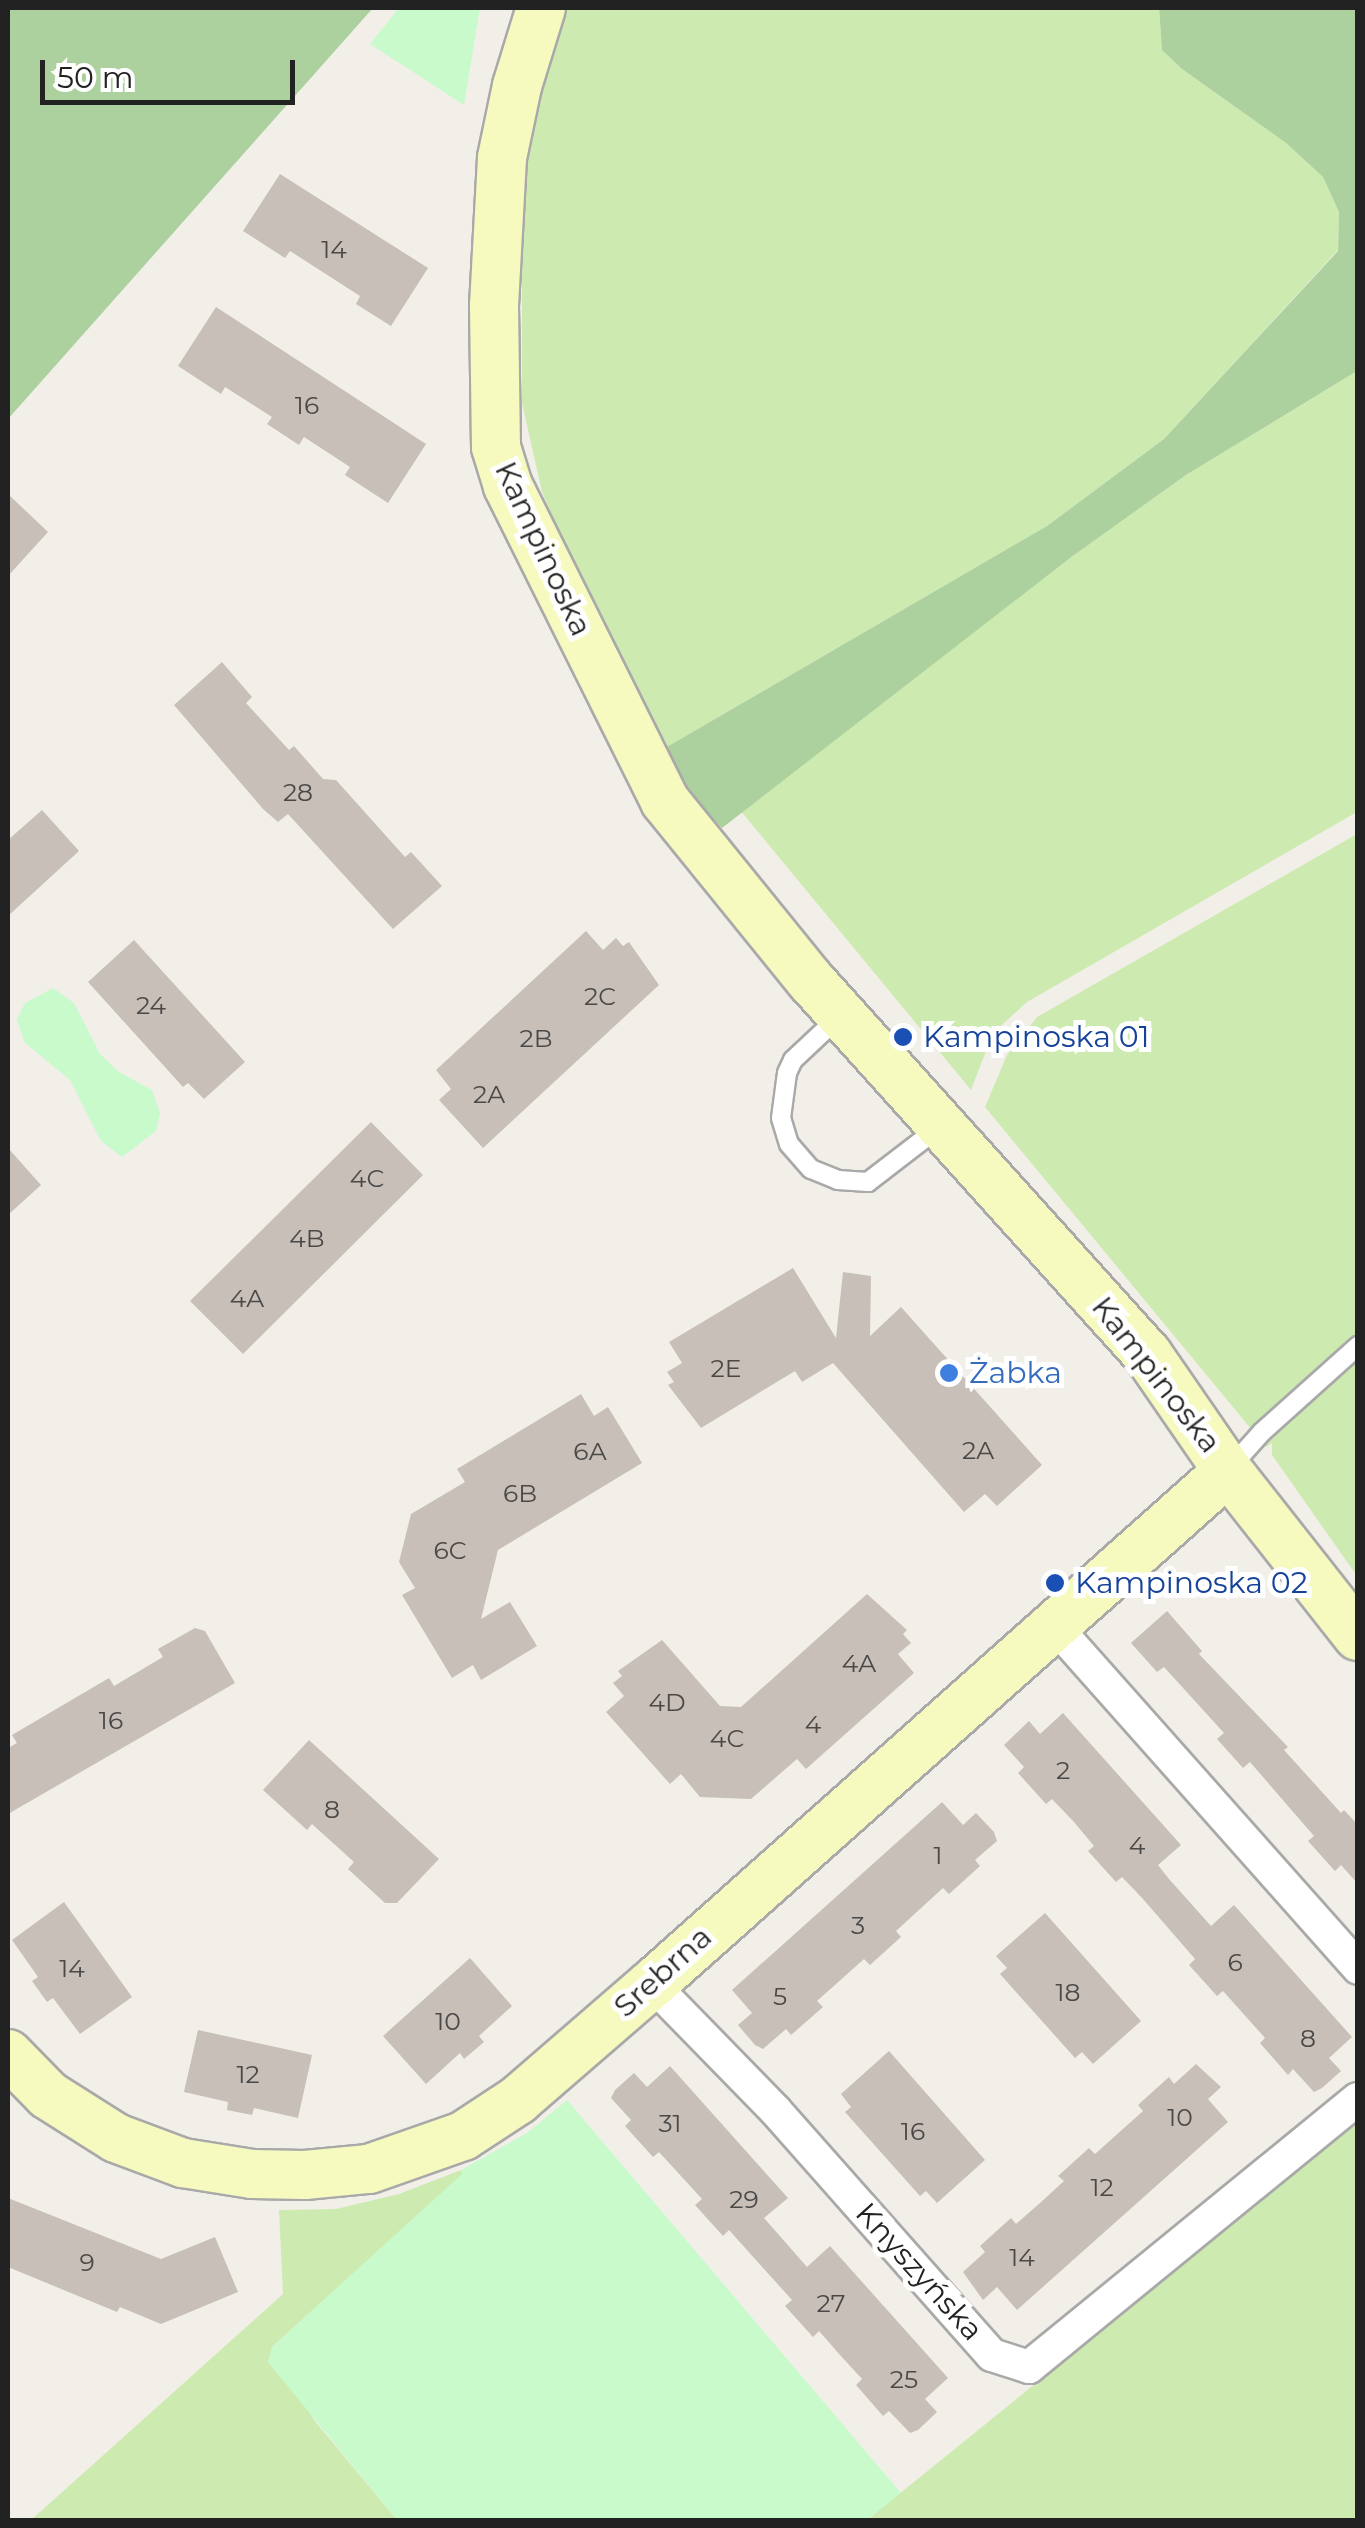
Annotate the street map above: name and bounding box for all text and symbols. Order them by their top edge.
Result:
scale bar [45,40,300,102]
text: 50 m [57,59,134,96]
house number: 14 [321,234,347,264]
house number: 16 [295,390,319,420]
street label: Kampinoska [487,456,599,642]
house number: 28 [283,777,313,807]
house number: 2C [584,981,616,1011]
house number: 24 [136,990,166,1020]
place label: Kampinoska 01 [923,1019,1149,1055]
house number: 2B [519,1023,553,1053]
marker: Kampinoska 01 [892,1026,914,1048]
house number: 2A [473,1079,505,1109]
house number: 4C [350,1163,384,1193]
house number: 4B [289,1223,325,1253]
house number: 4A [230,1283,264,1313]
street label: Kampinoska [1084,1290,1228,1460]
house number: 2E [711,1353,741,1383]
place label: Żabka [969,1355,1062,1391]
marker: Żabka [938,1362,960,1384]
house number: 2A [962,1435,994,1465]
house number: 6A [573,1436,607,1466]
house number: 6B [503,1478,537,1508]
house number: 6C [434,1535,466,1565]
place label: Kampinoska 02 [1075,1565,1308,1601]
marker: Kampinoska 02 [1044,1572,1066,1594]
house number: 4A [842,1648,876,1678]
house number: 4D [648,1687,686,1717]
house number: 16 [99,1705,123,1735]
house number: 4 [805,1709,821,1739]
house number: 4C [710,1723,744,1753]
house number: 2 [1056,1755,1070,1785]
house number: 8 [324,1794,340,1824]
house number: 4 [1129,1830,1145,1860]
house number: 1 [933,1840,943,1870]
house number: 3 [851,1910,865,1940]
street label: Srebrna [607,1919,719,2025]
house number: 6 [1227,1947,1243,1977]
house number: 14 [59,1953,85,1983]
house number: 18 [1056,1977,1080,2007]
house number: 5 [773,1981,787,2011]
house number: 10 [435,2006,461,2036]
house number: 8 [1300,2023,1316,2053]
house number: 12 [236,2059,260,2089]
house number: 10 [1167,2102,1193,2132]
house number: 31 [658,2108,682,2138]
house number: 16 [901,2116,925,2146]
house number: 12 [1090,2172,1114,2202]
house number: 29 [729,2184,759,2214]
street label: Knyszyńska [848,2196,990,2348]
house number: 14 [1009,2242,1035,2272]
house number: 9 [79,2247,95,2277]
house number: 27 [817,2288,845,2318]
house number: 25 [890,2364,918,2394]

